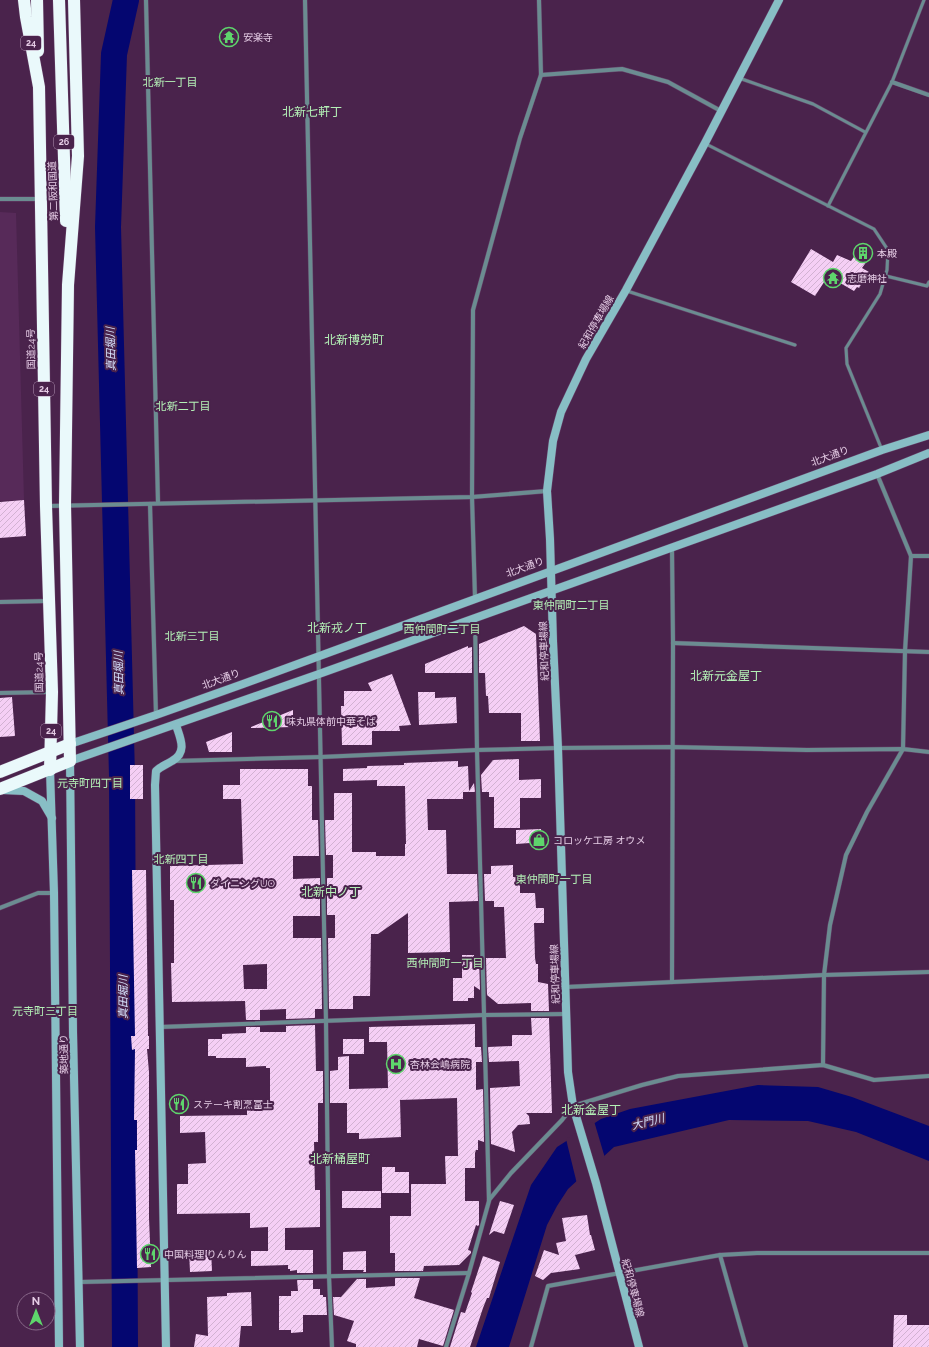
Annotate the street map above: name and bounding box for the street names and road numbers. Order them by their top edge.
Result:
road number: 24 [21,36,41,50]
road number: 26 [54,135,74,149]
street label: 第二阪和国道 [46,161,60,221]
street label: 紀和停車場線 [576,293,616,351]
street label: 国道24号 [25,329,37,369]
road number: 24 [34,382,54,396]
street label: 北大通り [809,444,851,468]
street label: 北大通り [504,555,546,579]
street label: 紀和停車場線 [537,621,551,681]
street label: 国道24号 [33,652,45,692]
street label: 北大通り [200,667,242,691]
road number: 24 [41,724,61,738]
street label: 紀和停車場線 [548,944,562,1004]
street label: 築地通り [58,1034,70,1074]
street label: 紀和停車場線 [620,1258,646,1318]

